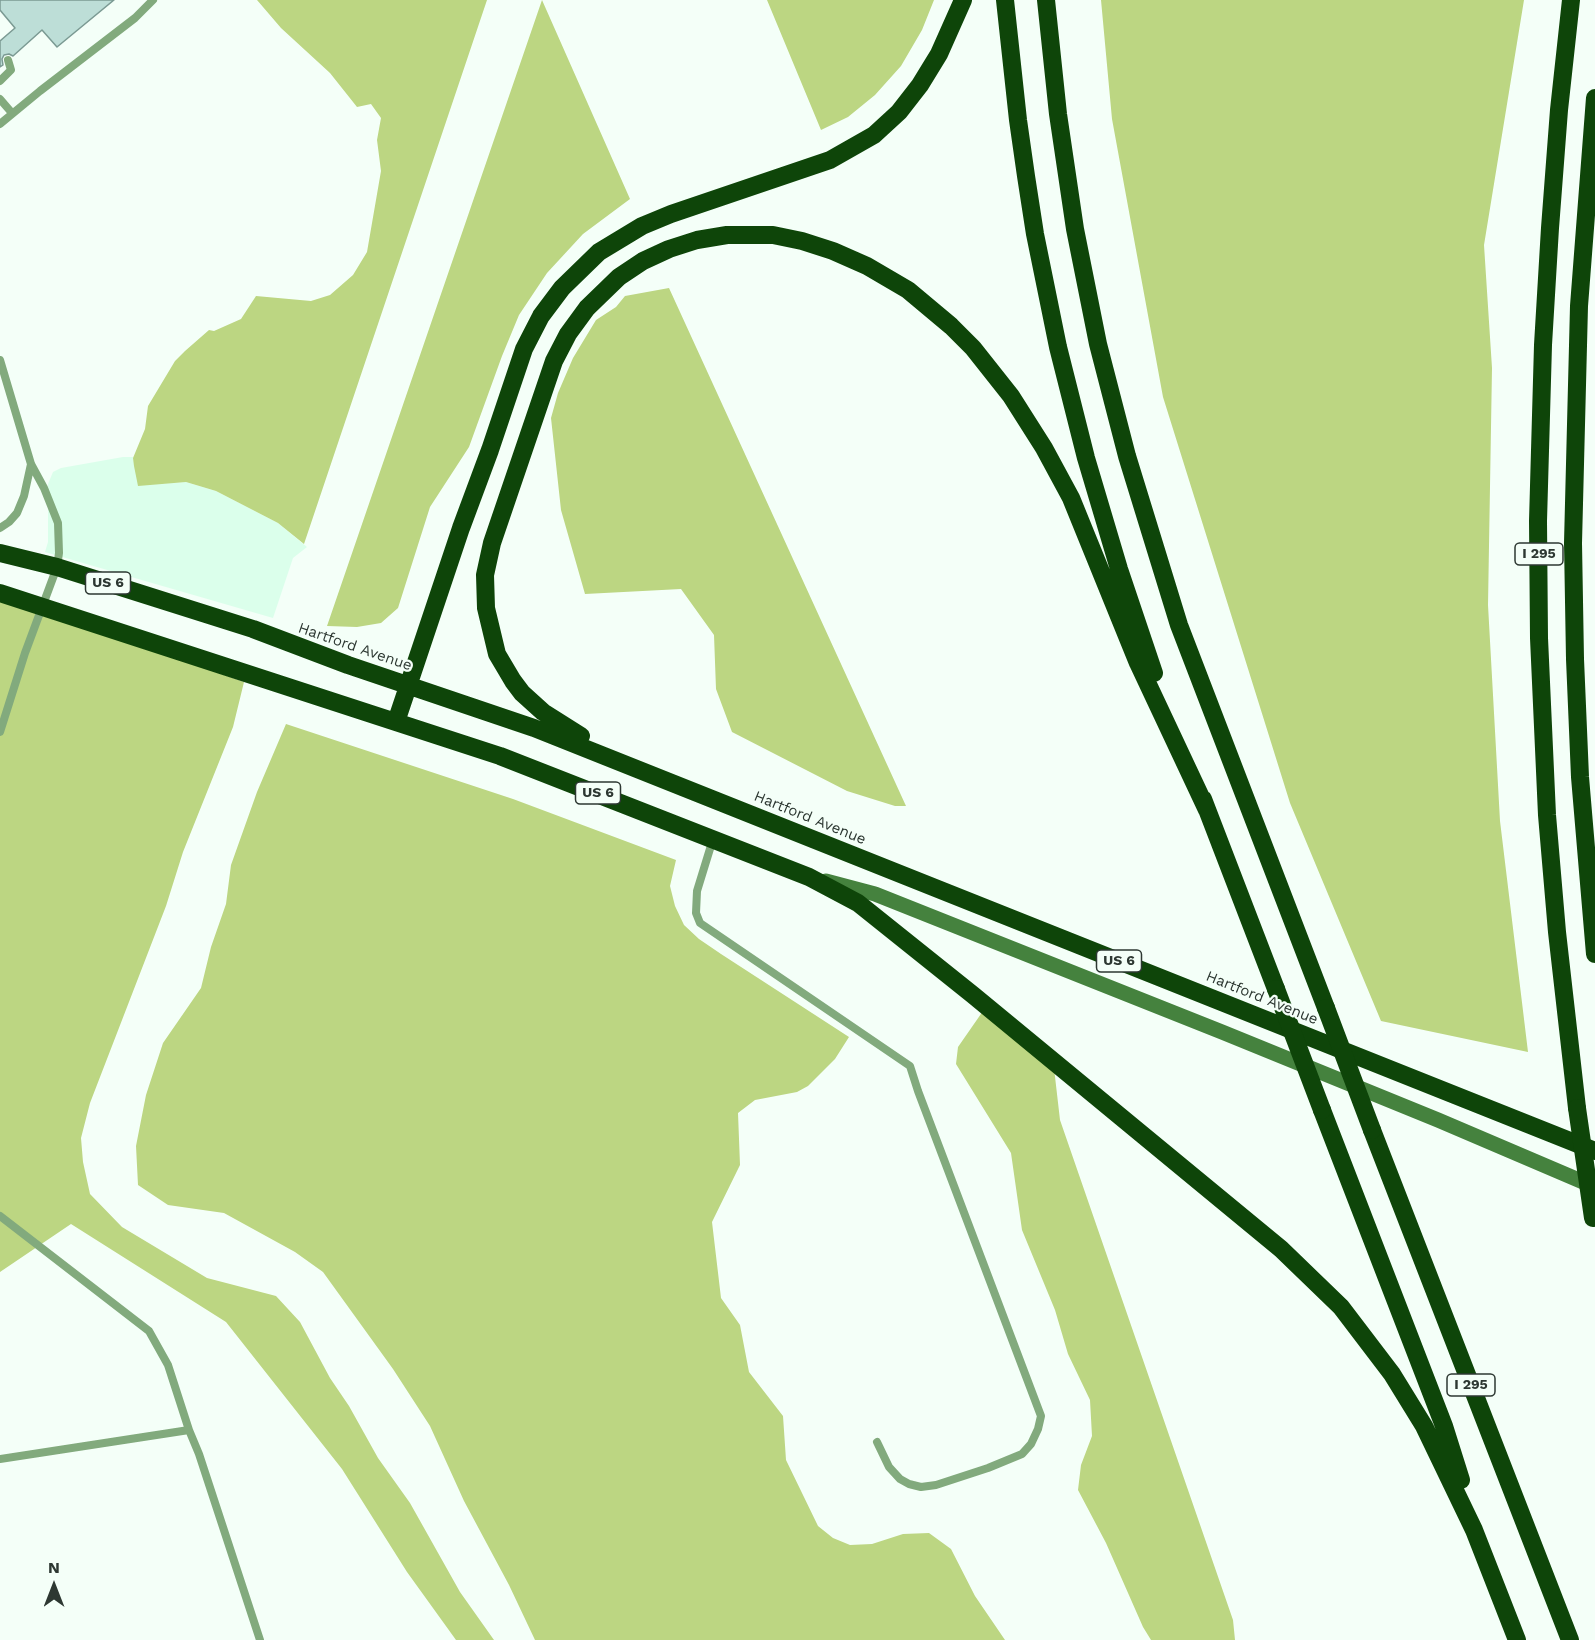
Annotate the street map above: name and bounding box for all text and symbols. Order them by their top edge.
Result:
road number: I 295 [1515,543,1563,565]
road number: US 6 [86,572,130,594]
street label: Hartford Avenue [296,619,414,675]
road number: US 6 [576,782,620,804]
street label: Hartford Avenue [751,787,869,849]
road number: US 6 [1096,950,1142,972]
street label: Hartford Avenue [1203,967,1321,1029]
road number: I 295 [1447,1374,1495,1396]
north arrow [24,1556,84,1616]
text: N [48,1558,60,1577]

